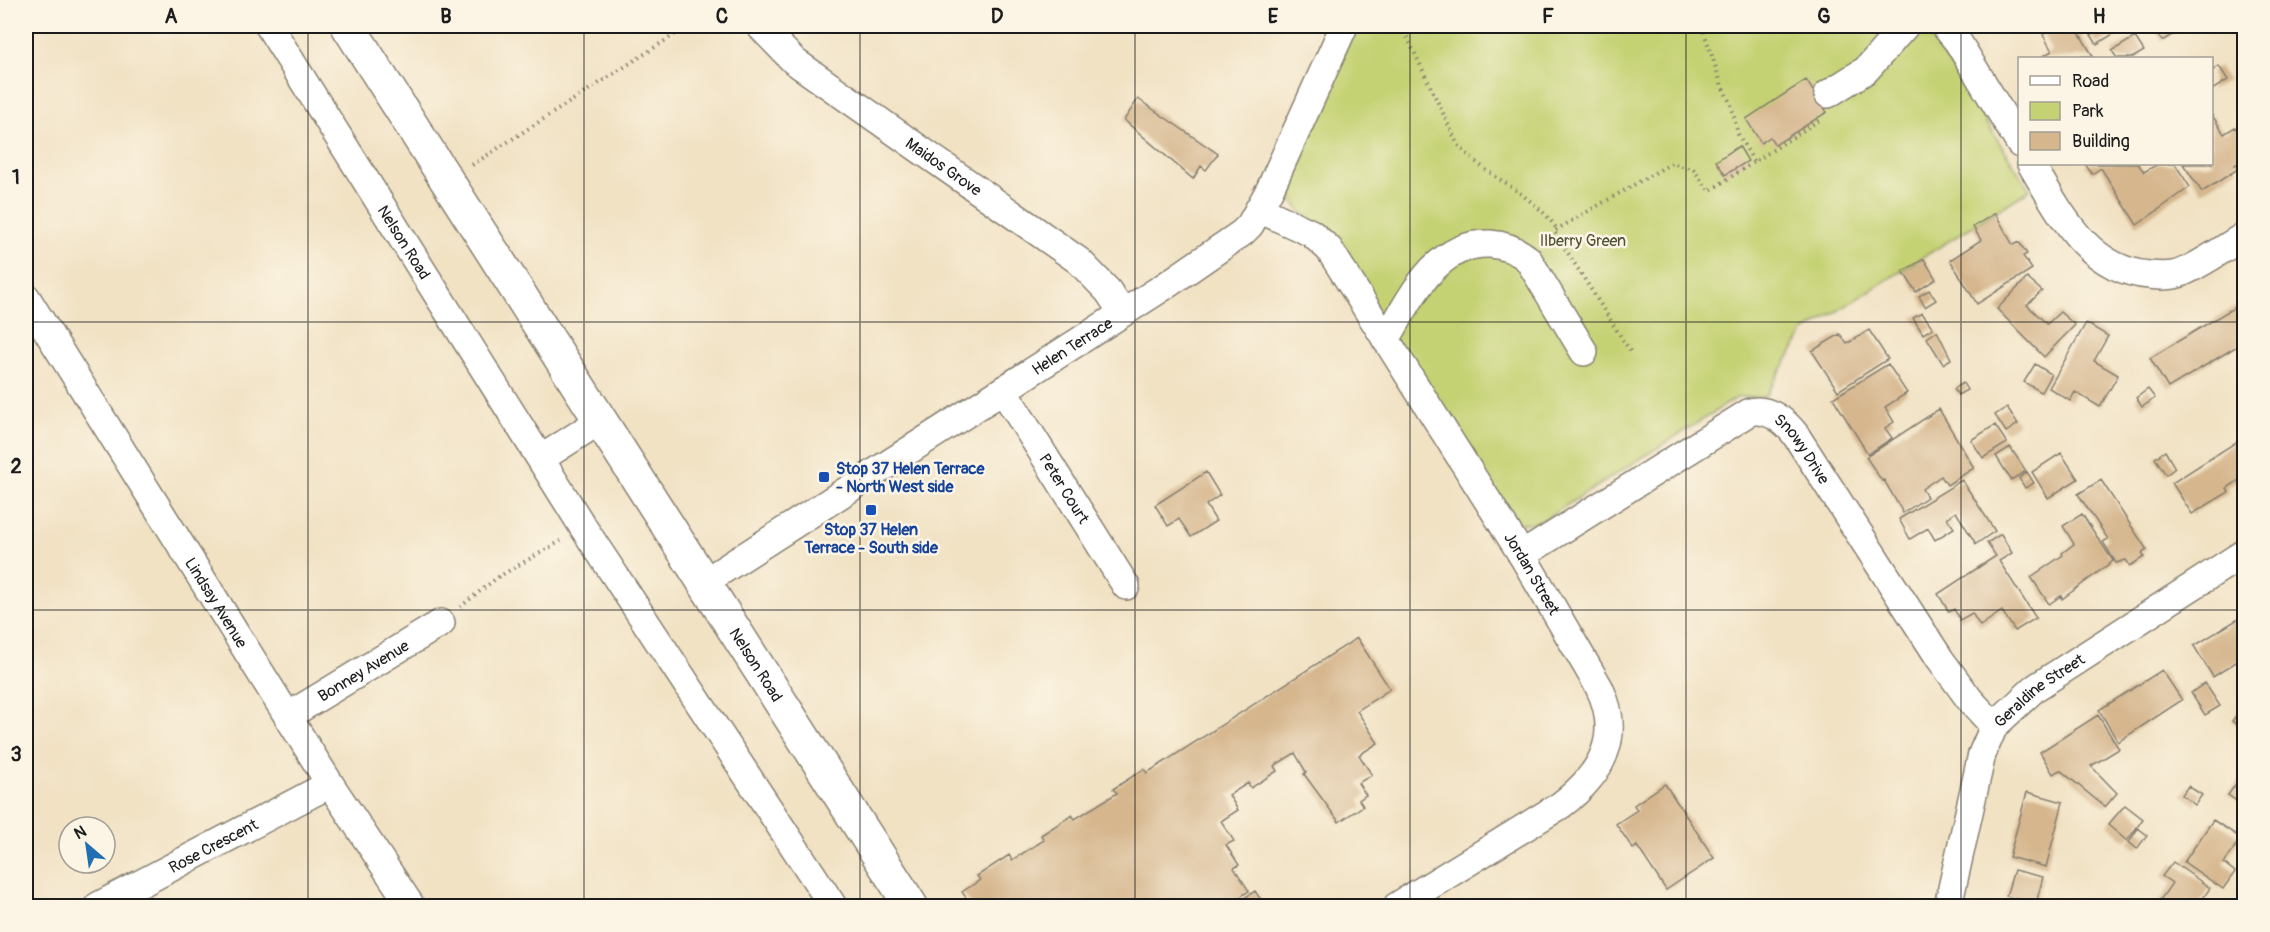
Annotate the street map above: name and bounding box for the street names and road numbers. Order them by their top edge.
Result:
street label: Maidos Grove [902,134,985,201]
street label: Nelson Road [373,202,434,283]
street label: Helen Terrace [1028,313,1117,380]
street label: Snowy Drive [1770,410,1834,488]
street label: Peter Court [1034,450,1094,528]
street label: Jordan Street [1499,529,1564,619]
street label: Lindsay Avenue [180,554,252,652]
street label: Nelson Road [725,624,787,706]
street label: Bonney Avenue [314,636,413,706]
street label: Geraldine Street [1990,649,2089,732]
street label: Rose Crescent [166,815,262,878]

